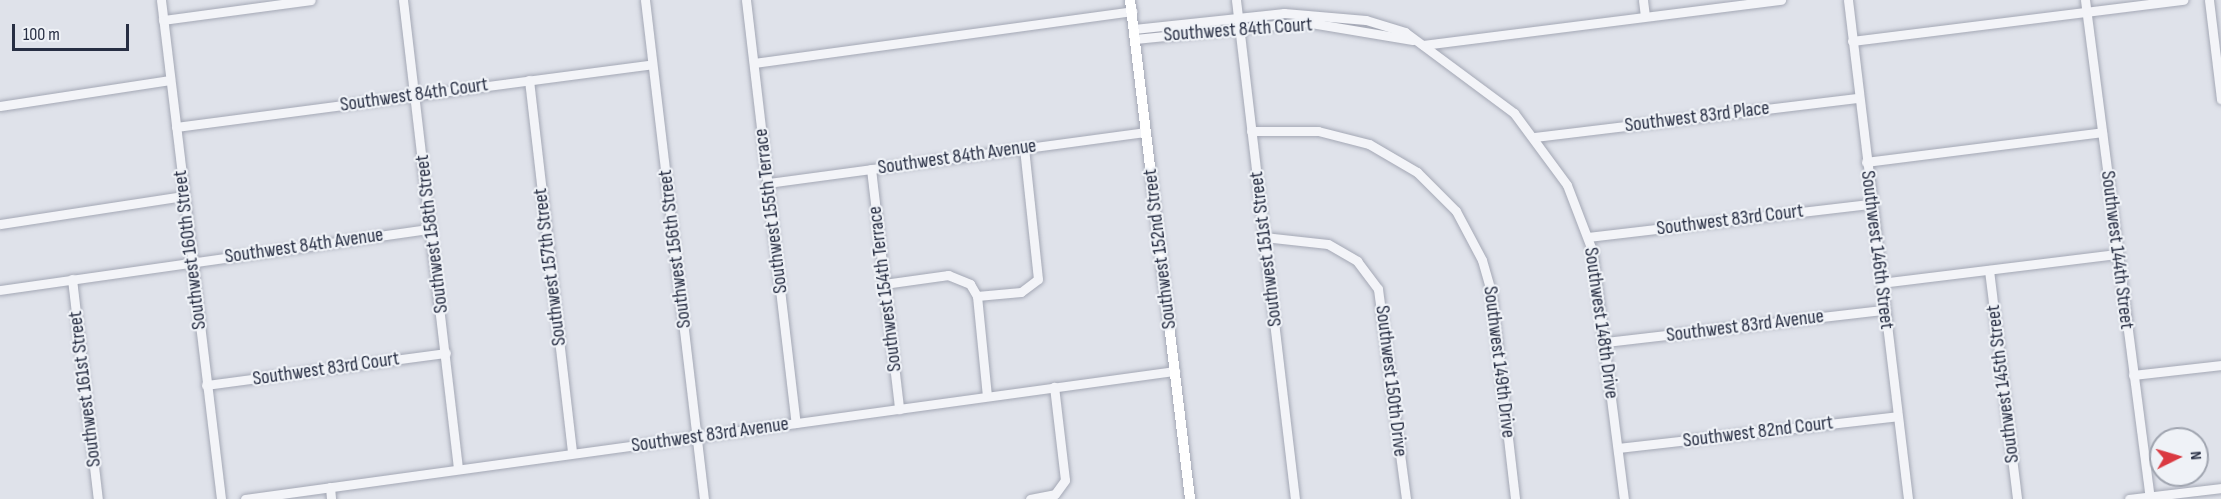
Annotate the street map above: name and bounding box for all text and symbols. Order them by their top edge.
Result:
scale bar [15,12,132,50]
street label: Southwest 84th Court [1163,13,1313,47]
text: 100 m [23,24,60,45]
street label: Southwest 84th Court [338,73,490,117]
street label: Southwest 83rd Place [1623,96,1771,138]
street label: Southwest 155th Terrace [749,127,793,295]
street label: Southwest 84th Avenue [876,134,1038,180]
street label: Southwest 158th Street [410,153,454,315]
street label: Southwest 156th Street [653,168,697,330]
street label: Southwest 152nd Street [1138,168,1182,330]
street label: Southwest 160th Street [168,169,212,331]
street label: Southwest 146th Street [1855,169,1899,331]
street label: Southwest 144th Street [2095,169,2139,331]
street label: Southwest 151st Street [1245,170,1287,328]
street label: Southwest 157th Street [528,187,572,347]
street label: Southwest 83rd Court [1655,199,1805,241]
street label: Southwest 154th Terrace [863,205,907,373]
street label: Southwest 84th Avenue [223,223,385,269]
street label: Southwest 148th Drive [1579,246,1623,400]
street label: Southwest 149th Drive [1478,285,1520,439]
street label: Southwest 150th Drive [1370,304,1412,458]
street label: Southwest 83rd Avenue [1665,304,1825,348]
street label: Southwest 145th Street [1981,304,2025,464]
street label: Southwest 161st Street [64,310,106,468]
street label: Southwest 83rd Court [251,347,401,391]
street label: Southwest 82nd Court [1682,411,1834,453]
street label: Southwest 83rd Avenue [630,412,790,458]
north arrow [2149,427,2209,487]
text: N [2186,450,2205,461]

